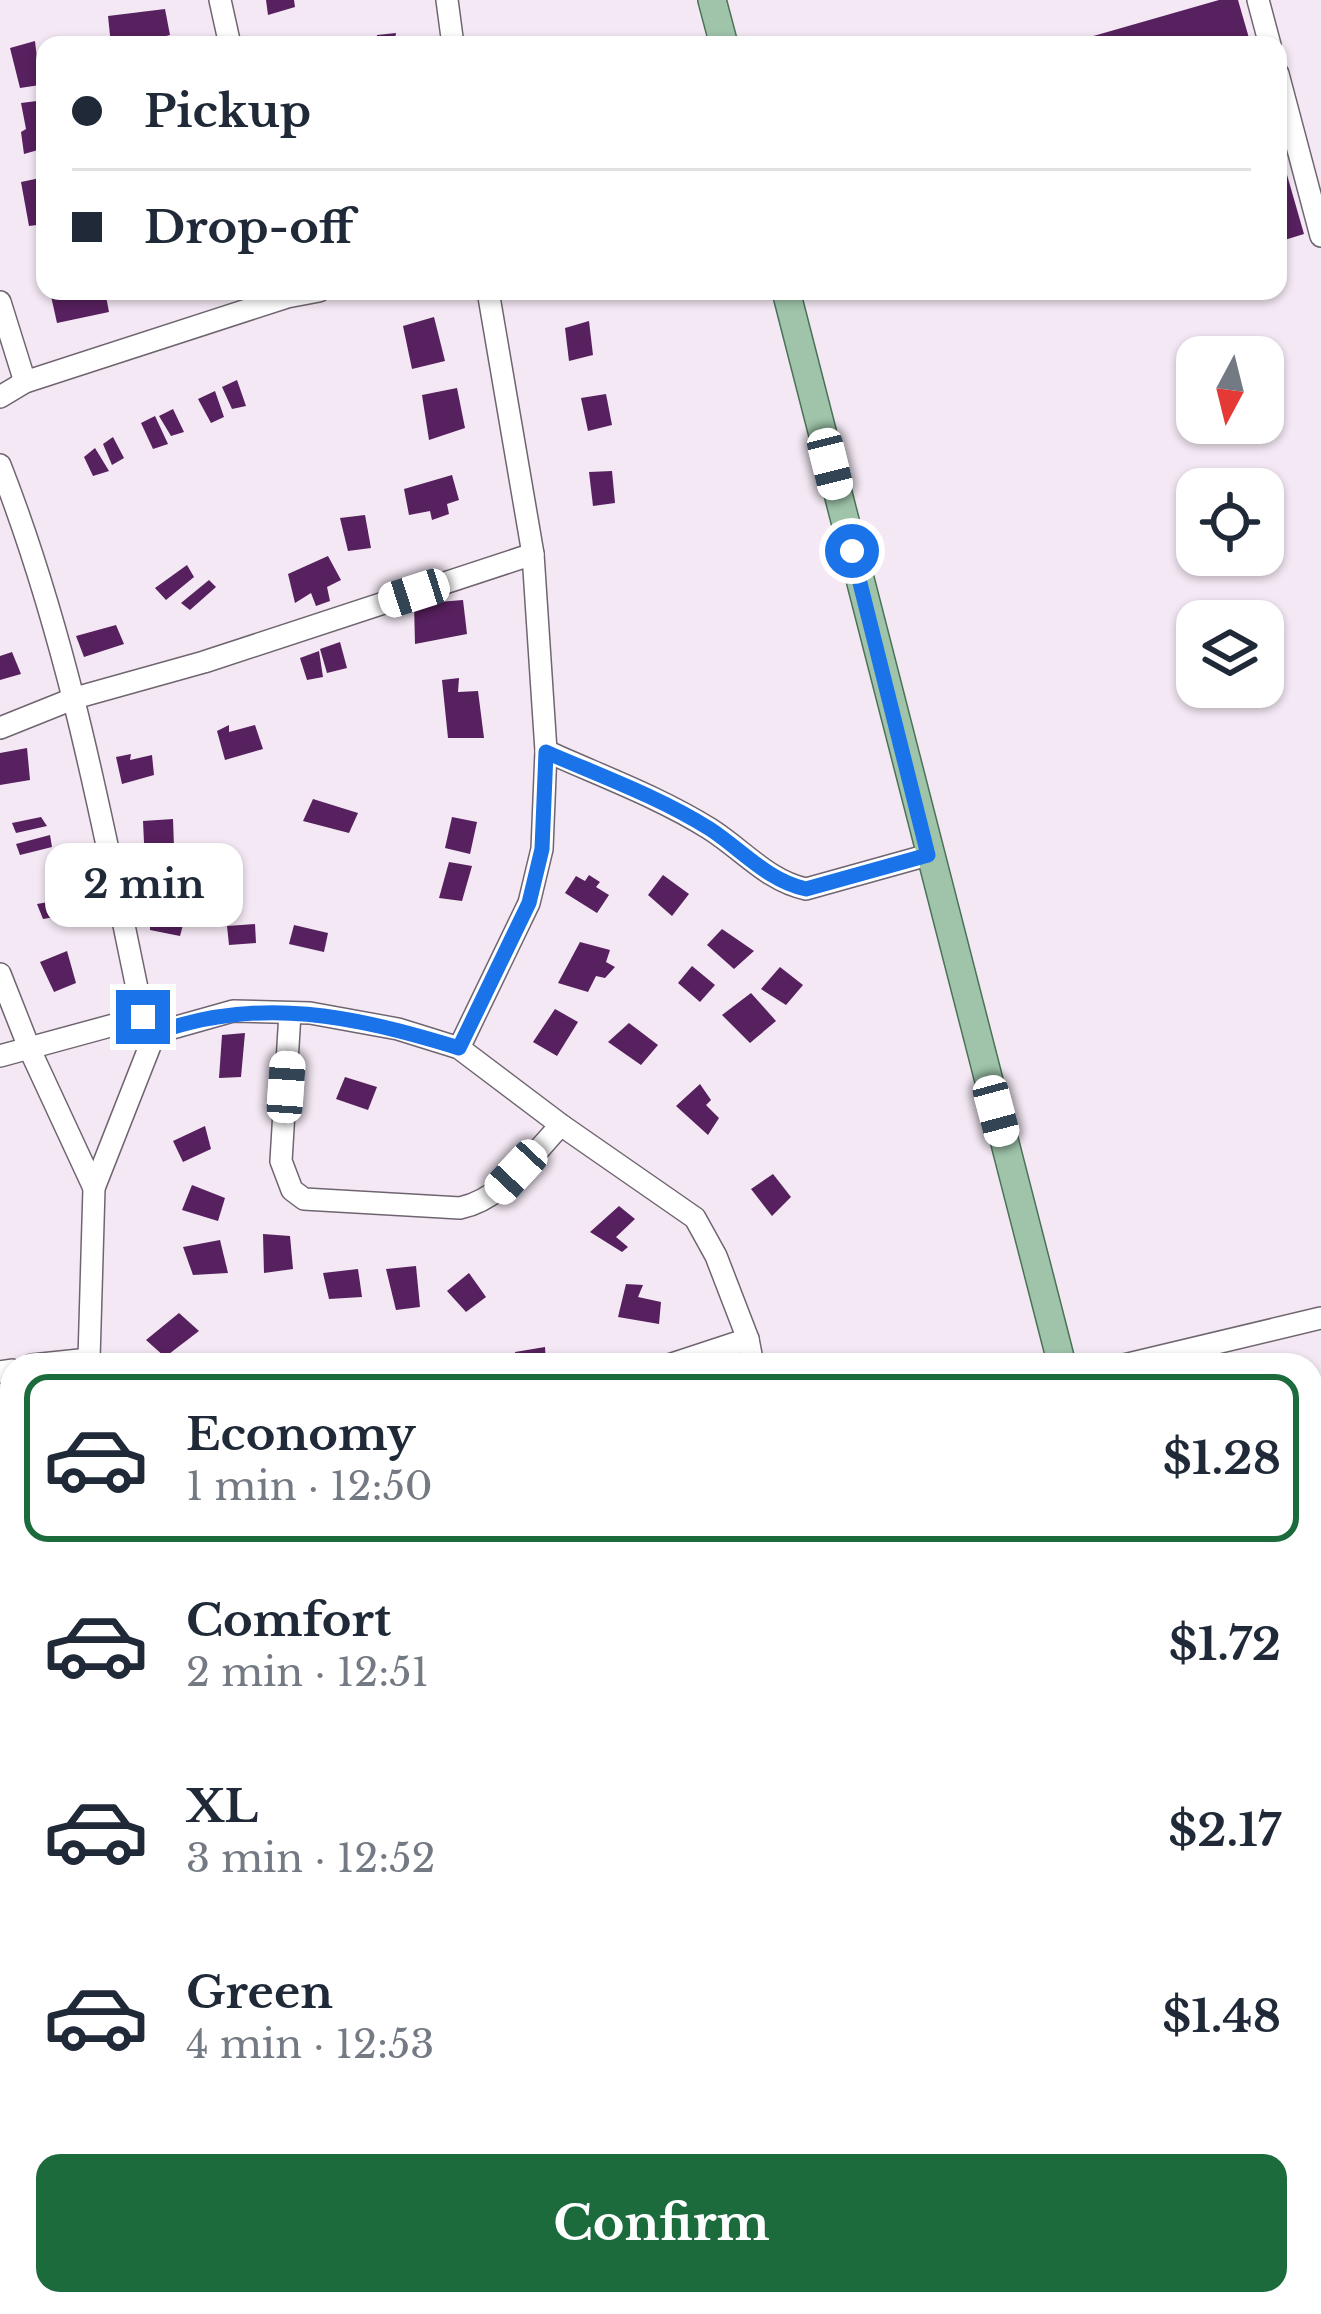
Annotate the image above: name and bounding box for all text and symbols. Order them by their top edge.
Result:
text: Pickup [144,83,311,139]
text: Drop-off [144,199,354,255]
north arrow [1176,336,1284,444]
map controls [1176,336,1284,708]
car [804,425,856,503]
button: locate [1176,468,1284,576]
route start [825,524,879,578]
car [374,565,454,621]
button: layers [1176,600,1284,708]
callout: 2 min [44,843,242,927]
text: 2 min [83,860,205,909]
route end [116,990,170,1044]
car [266,1050,306,1124]
car [969,1072,1023,1150]
car [478,1133,554,1211]
icon: car [42,1404,150,1512]
text: Economy [186,1406,416,1462]
text: $1.28 [1163,1430,1281,1486]
text: 1 min · 12:50 [186,1462,433,1511]
icon: car [42,1590,150,1698]
text: Comfort [186,1592,391,1648]
text: $1.72 [1169,1616,1281,1672]
text: 2 min · 12:51 [186,1648,429,1697]
icon: car [42,1776,150,1884]
text: XL [186,1778,258,1834]
text: $2.17 [1168,1802,1281,1858]
text: 3 min · 12:52 [186,1834,435,1883]
icon: car [42,1962,150,2070]
text: Green [186,1964,333,2020]
text: $1.48 [1162,1988,1281,2044]
text: 4 min · 12:53 [186,2020,434,2069]
button: Confirm [36,2154,1287,2292]

